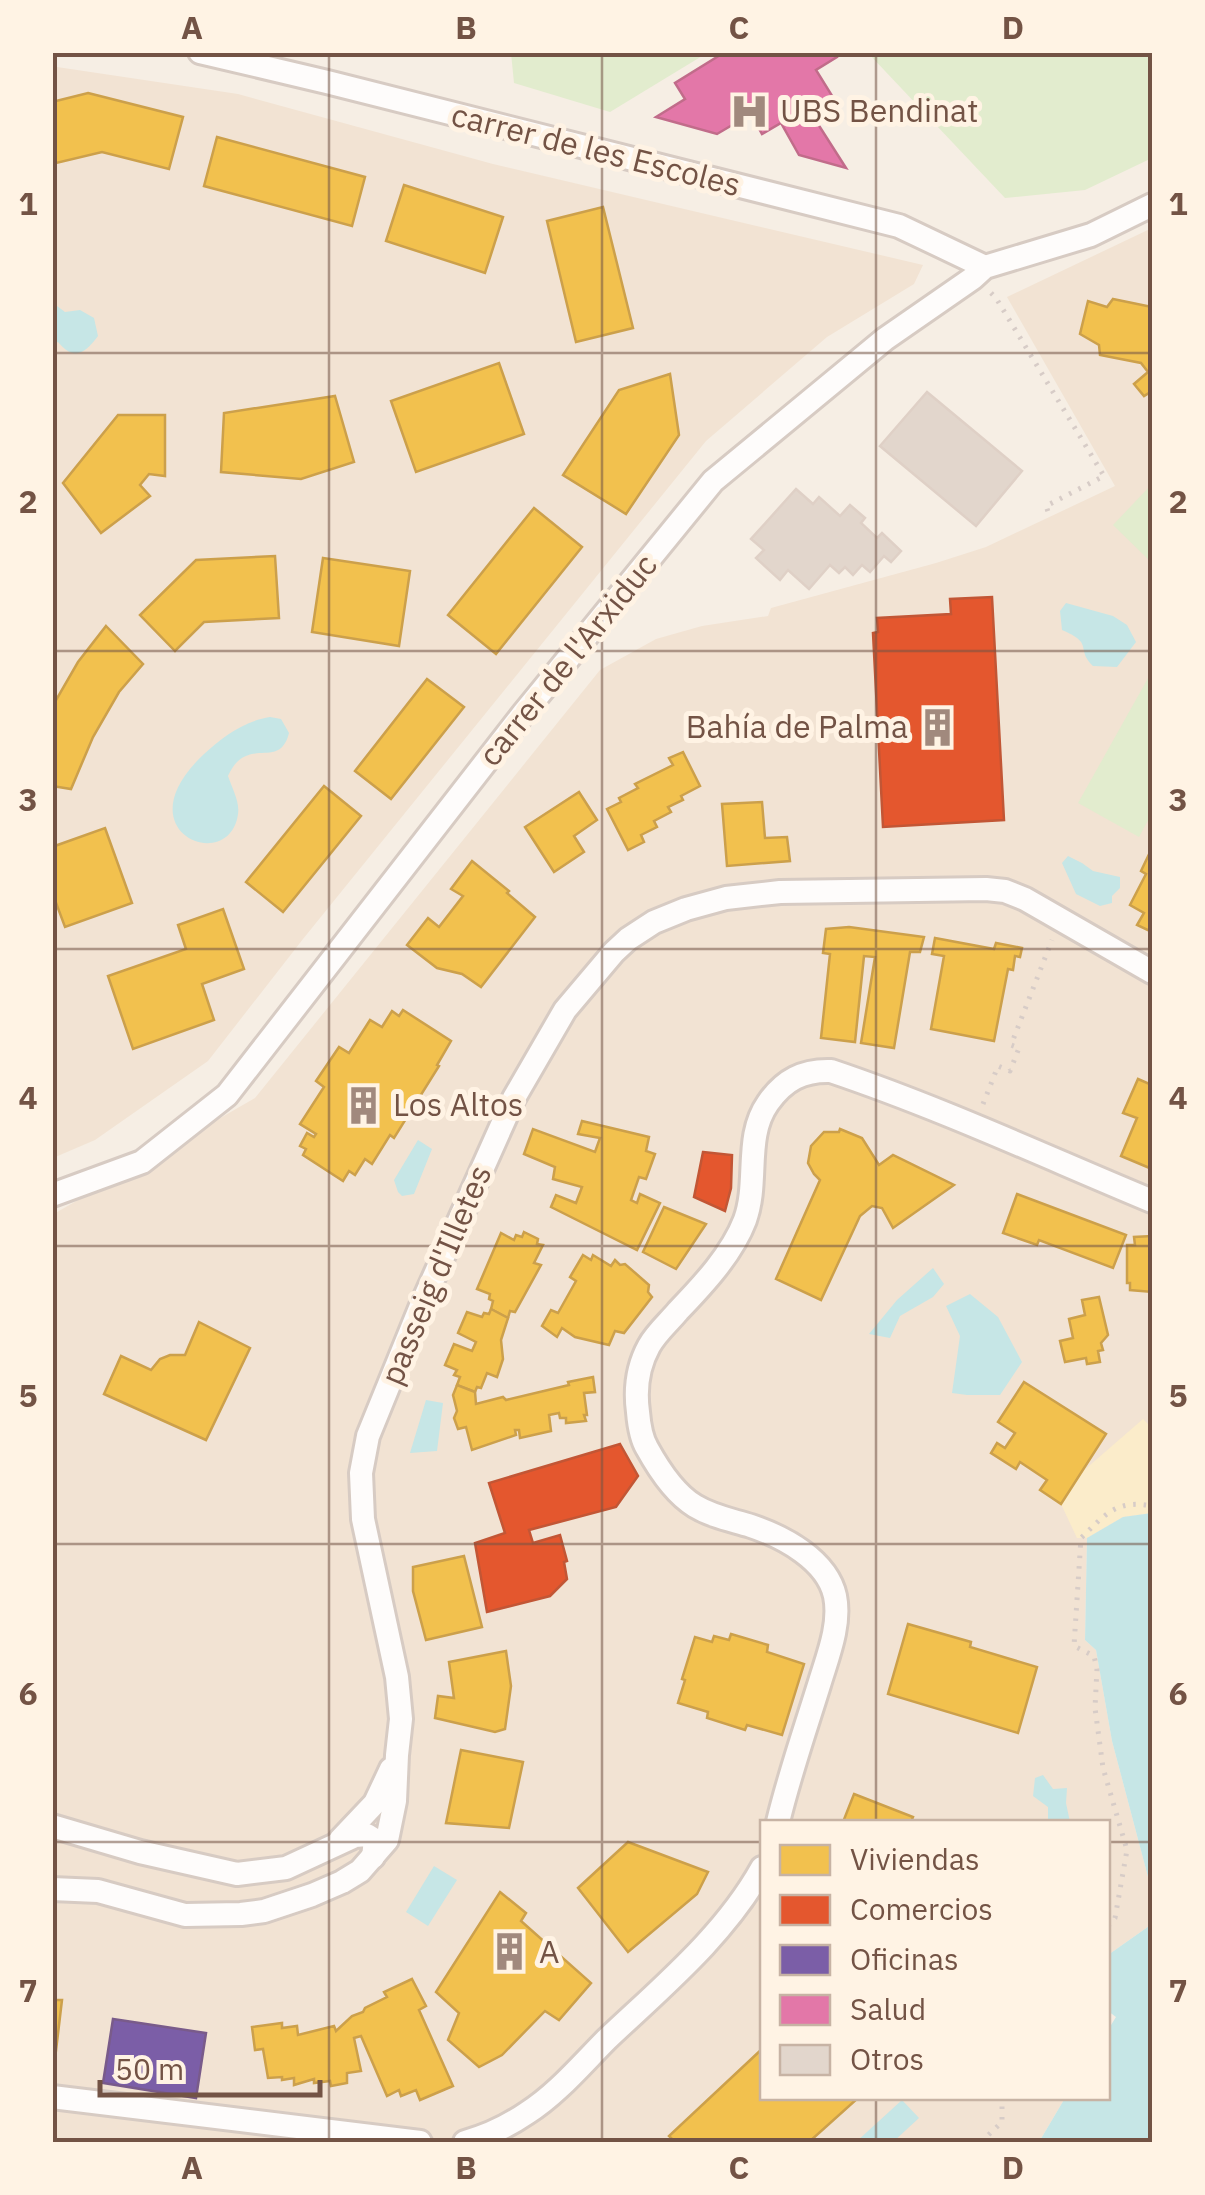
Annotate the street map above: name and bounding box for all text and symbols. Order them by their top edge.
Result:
text: A [181,6,203,48]
text: B [455,6,477,48]
text: C [729,6,749,48]
text: D [1002,6,1024,48]
place label: UBS Bendinat [780,89,978,131]
hospital icon: UBS Bendinat [729,90,771,132]
street label: carrer de les Escoles [447,93,745,205]
text: 1 [18,182,38,224]
text: 1 [1168,182,1188,224]
text: 2 [18,480,38,522]
text: 2 [1168,480,1188,522]
street label: carrer de l'Arxiduc [469,545,666,774]
place label: Bahía de Palma [686,705,908,747]
building icon: Bahía de Palma [917,706,959,748]
text: 3 [18,778,38,820]
text: 3 [1168,778,1188,820]
text: 4 [18,1076,38,1118]
text: 4 [1168,1076,1188,1118]
place label: Los Altos [393,1083,523,1125]
building icon: Los Altos [342,1084,384,1126]
street label: passeig d'Illetes [370,1158,500,1391]
text: 5 [18,1374,38,1416]
text: 5 [1168,1374,1188,1416]
text: 6 [18,1672,38,1714]
text: 6 [1168,1672,1188,1714]
legend [760,1820,1110,2100]
text: Viviendas [850,1839,980,1878]
text: Comercios [850,1889,993,1928]
place label: A [539,1930,560,1972]
building icon: A [488,1931,530,1973]
text: Oficinas [850,1939,959,1978]
text: 7 [18,1969,38,2011]
text: 7 [1168,1969,1188,2011]
text: Salud [850,1989,926,2028]
scale bar [100,2035,320,2097]
text: Otros [850,2039,924,2078]
text: 50 m [115,2049,184,2088]
text: A [181,2146,203,2188]
text: B [455,2146,477,2188]
text: C [729,2146,749,2188]
text: D [1002,2146,1024,2188]

